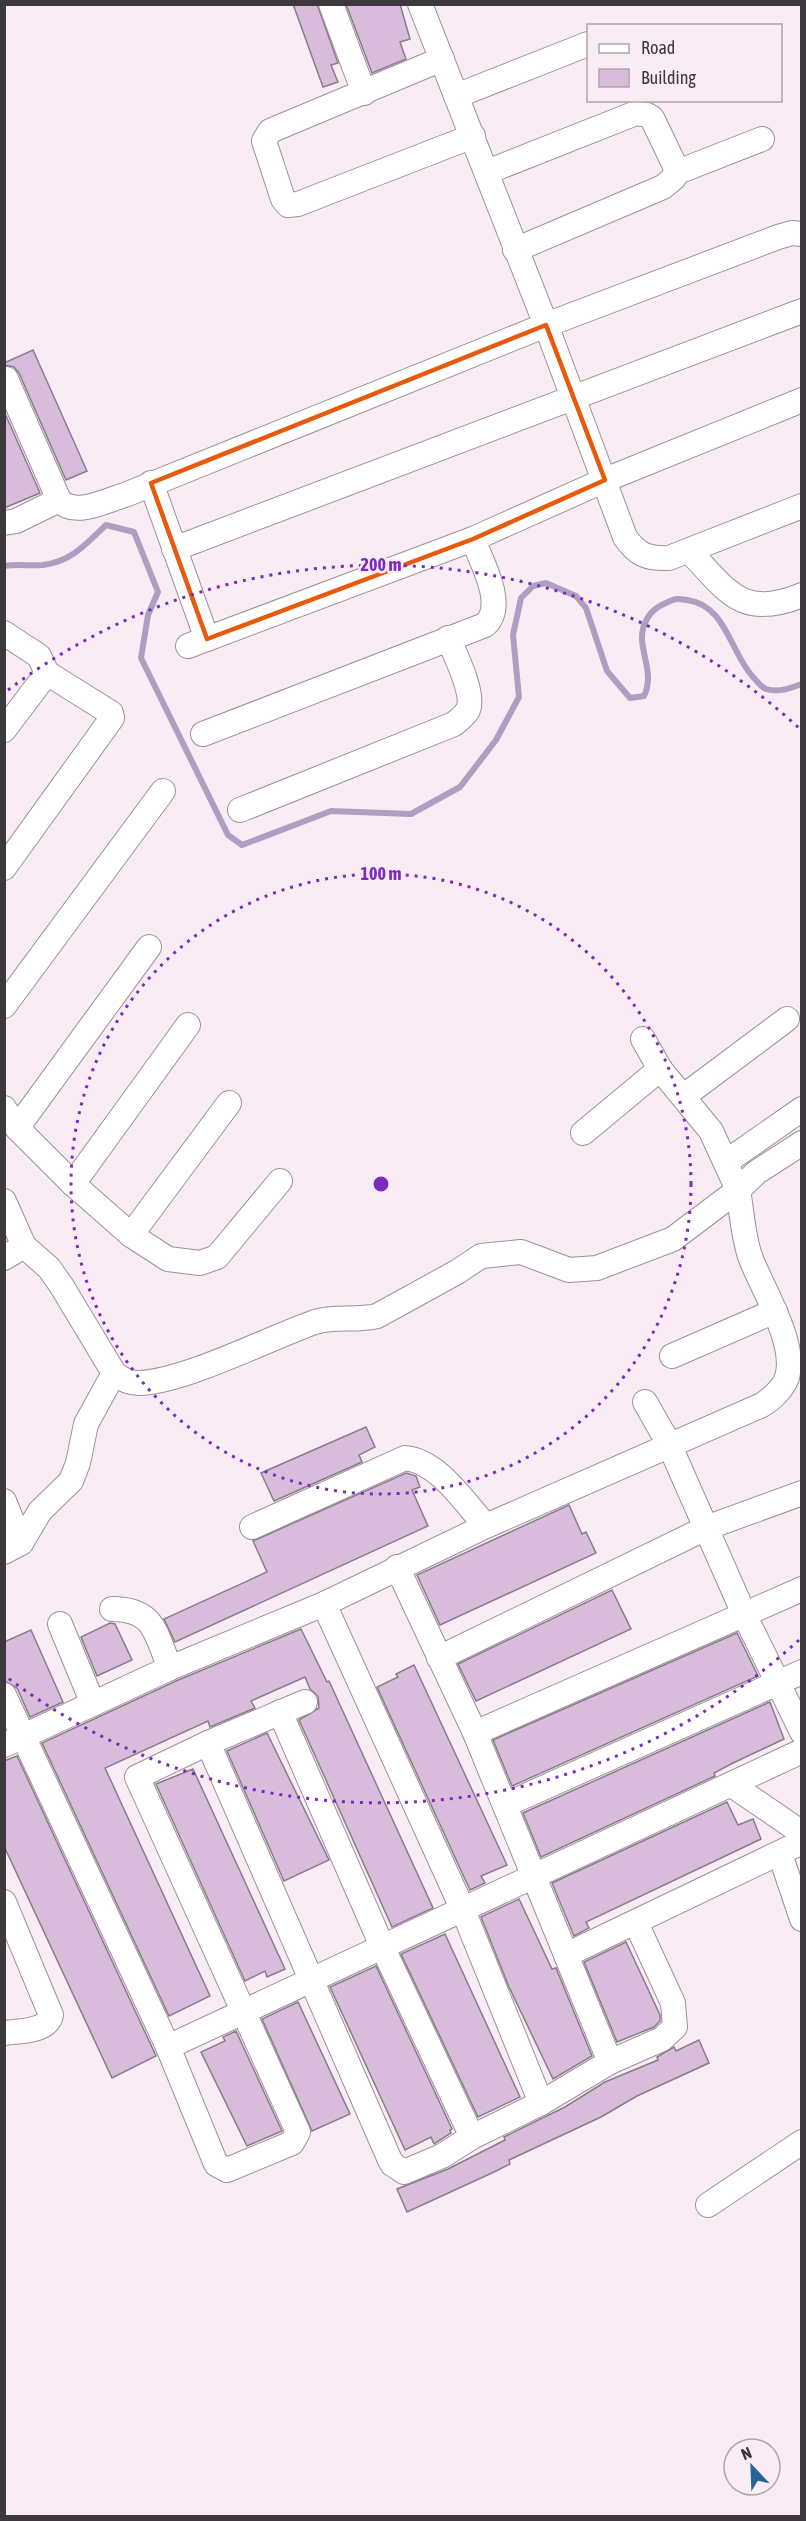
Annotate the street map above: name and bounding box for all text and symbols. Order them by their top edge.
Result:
legend [587,24,782,102]
text: Road [641,37,675,58]
text: Building [641,67,696,88]
text: 200 m [361,554,401,575]
text: 100 m [361,863,401,884]
centre of rings [371,1174,391,1194]
north arrow [722,2437,782,2497]
text: N [738,2443,754,2463]

